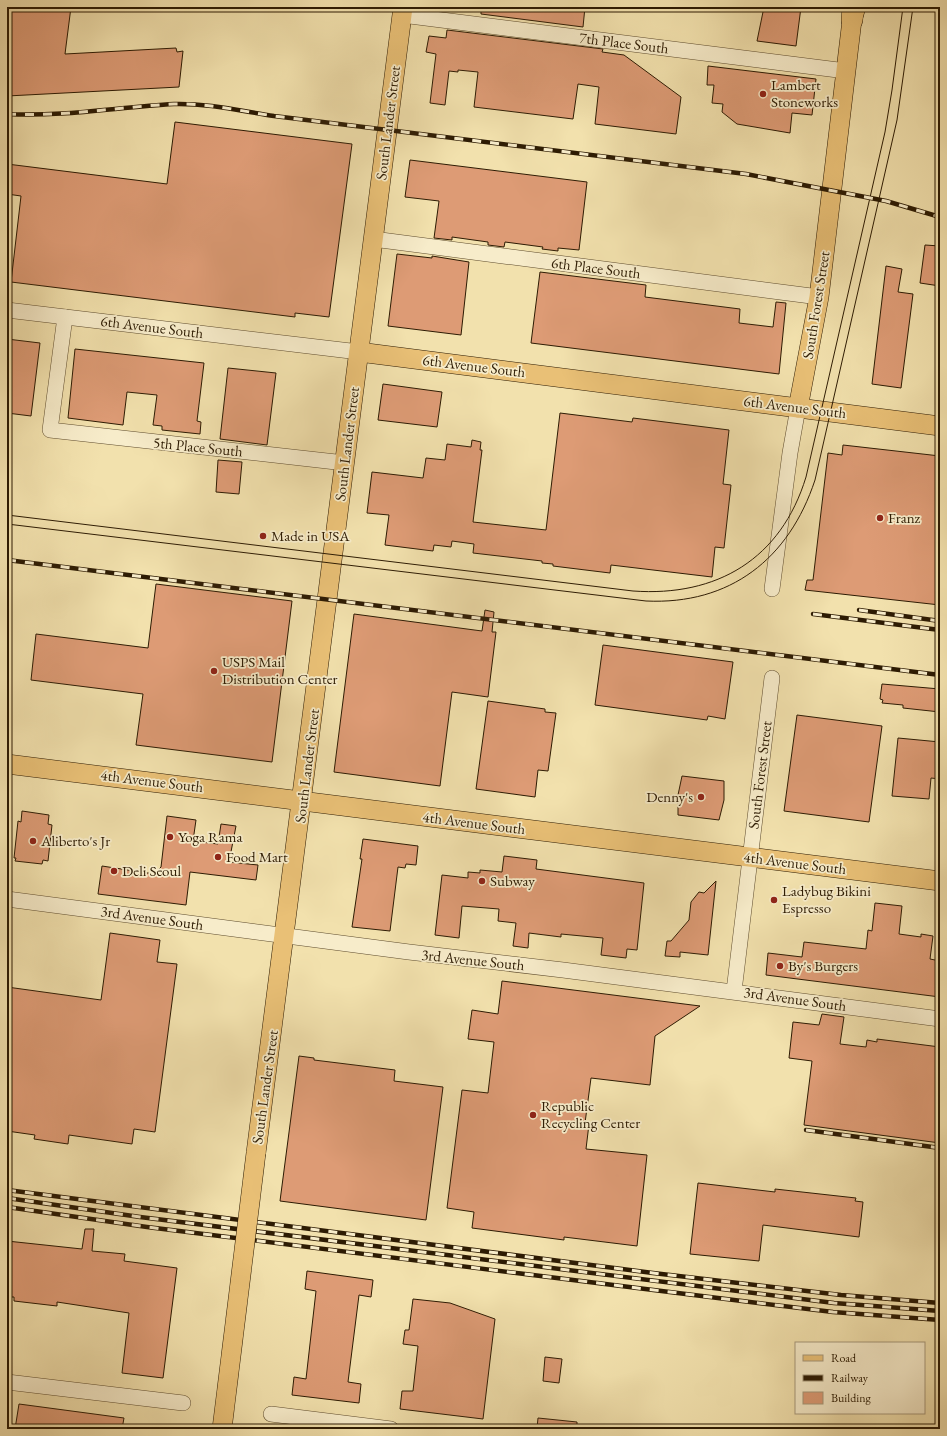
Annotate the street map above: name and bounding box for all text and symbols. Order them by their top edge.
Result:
street label: 7th Place South [578,28,670,57]
street label: South Lander Street [371,65,404,181]
place label: Lambert Stoneworks [771,75,838,111]
marker: Lambert Stoneworks [758,89,768,99]
street label: South Forest Street [798,249,833,360]
street label: 6th Place South [550,253,642,282]
street label: 6th Avenue South [100,311,205,342]
street label: 6th Avenue South [422,350,527,381]
street label: South Lander Street [330,386,363,502]
street label: 6th Avenue South [743,391,848,422]
street label: 5th Place South [152,432,244,461]
place label: Franz [888,508,921,527]
marker: Franz [875,513,885,523]
place label: Made in USA [271,526,350,545]
marker: Made in USA [258,531,268,541]
place label: USPS Mail Distribution Center [222,652,338,688]
marker: USPS Mail Distribution Center [209,666,219,676]
street label: South Lander Street [290,708,323,824]
street label: South Forest Street [743,720,776,830]
street label: 4th Avenue South [100,765,205,796]
place label: Denny's [646,787,693,806]
marker: Denny's [696,792,706,802]
street label: 4th Avenue South [422,807,527,838]
place label: Yoga Rama [178,827,242,846]
place label: Aliberto's Jr [40,831,110,850]
marker: Yoga Rama [165,832,175,842]
marker: Aliberto's Jr [28,836,38,846]
place label: Food Mart [226,847,288,866]
street label: 4th Avenue South [743,847,848,878]
marker: Food Mart [213,852,223,862]
place label: Deli Seoul [122,861,181,880]
marker: Deli Seoul [109,866,119,876]
place label: Subway [490,871,535,890]
marker: Subway [477,876,487,886]
place label: Ladybug Bikini Espresso [782,881,871,917]
marker: Ladybug Bikini Espresso [769,895,779,905]
street label: 3rd Avenue South [99,901,205,934]
street label: 3rd Avenue South [421,945,526,974]
place label: By's Burgers [788,956,858,975]
marker: By's Burgers [775,961,785,971]
street label: 3rd Avenue South [742,982,848,1015]
street label: South Lander Street [247,1028,282,1145]
place label: Republic Recycling Center [541,1096,640,1132]
marker: Republic Recycling Center [528,1110,538,1120]
legend [795,1342,925,1414]
text: Road [831,1350,857,1366]
text: Railway [831,1370,869,1386]
text: Building [831,1390,872,1406]

